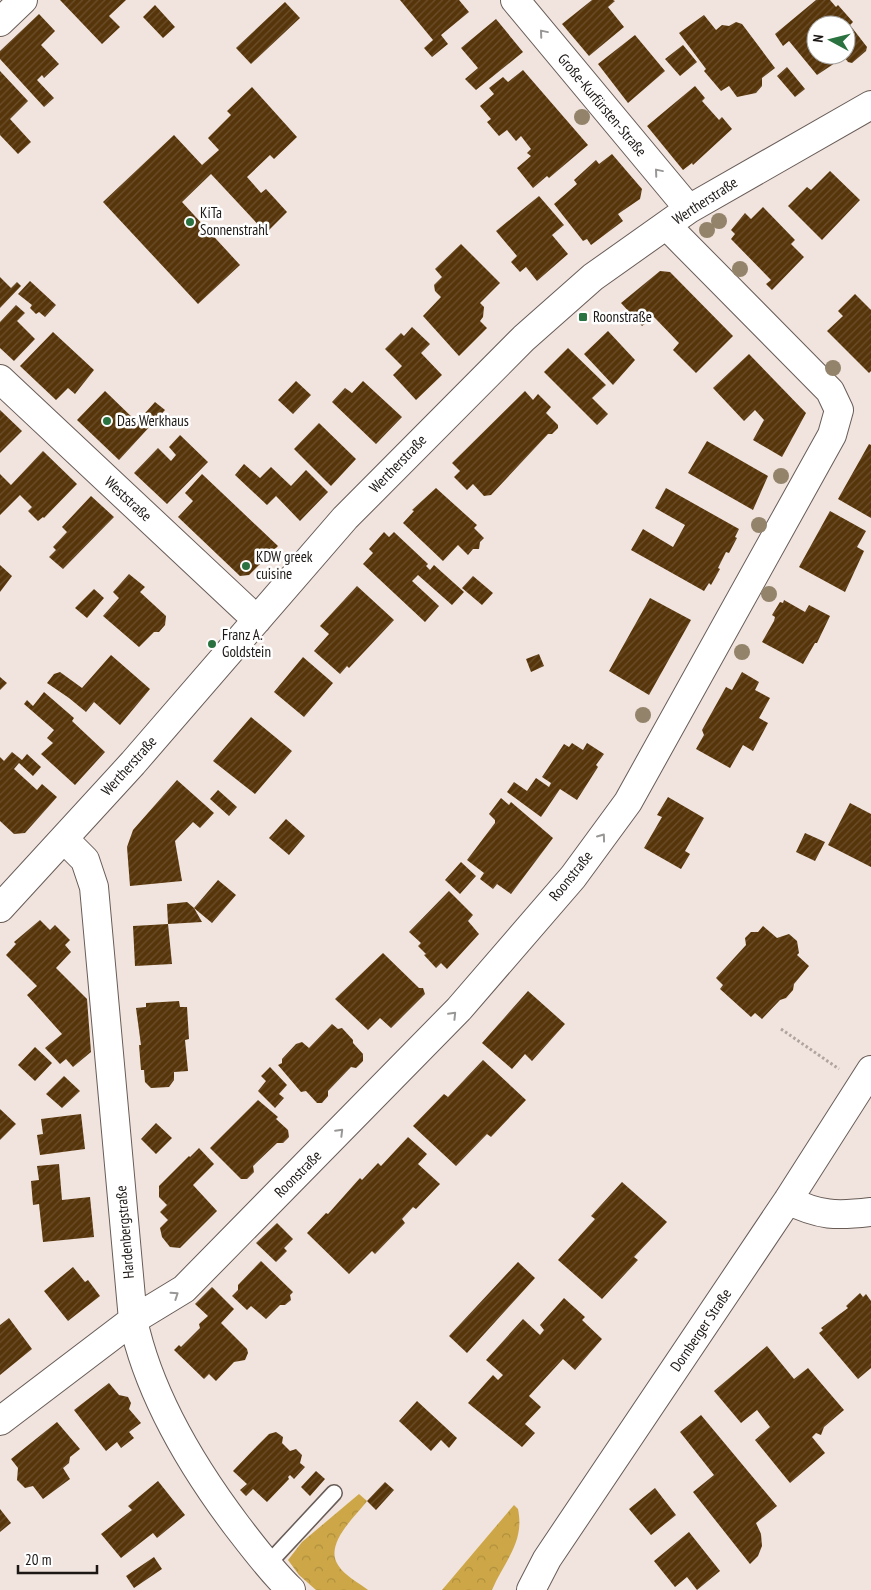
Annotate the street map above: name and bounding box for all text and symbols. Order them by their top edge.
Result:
north arrow [806,15,856,65]
one-way arrow [539,30,548,39]
text: N [809,34,827,43]
street label: Große-Kurfürsten-Straße [554,49,651,160]
one-way arrow [655,169,663,178]
street label: Wertherstraße [668,172,741,229]
place label: KiTa Sonnenstrahl [200,203,269,239]
marker: KiTa Sonnenstrahl [184,216,196,228]
place label: Roonstraße [593,307,652,326]
marker: Roonstraße [577,311,589,323]
place label: Das Werkhaus [117,411,189,430]
marker: Das Werkhaus [101,415,113,427]
street label: Wertherstraße [365,430,430,497]
street label: Weststraße [101,472,156,525]
place label: KDW greek cuisine [256,547,313,583]
marker: KDW greek cuisine [240,560,252,572]
place label: Franz A. Goldstein [222,625,271,661]
marker: Franz A. Goldstein [206,638,218,650]
street label: Wertherstraße [97,732,160,800]
one-way arrow [596,833,605,843]
street label: Roonstraße [545,847,597,905]
one-way arrow [447,1012,456,1021]
one-way arrow [334,1128,343,1137]
street label: Roonstraße [270,1146,325,1201]
street label: Hardenbergstraße [111,1185,138,1279]
street label: Dornberger Straße [666,1285,735,1375]
one-way arrow [169,1292,179,1301]
scale bar [18,1542,96,1574]
text: 20 m [25,1550,51,1569]

